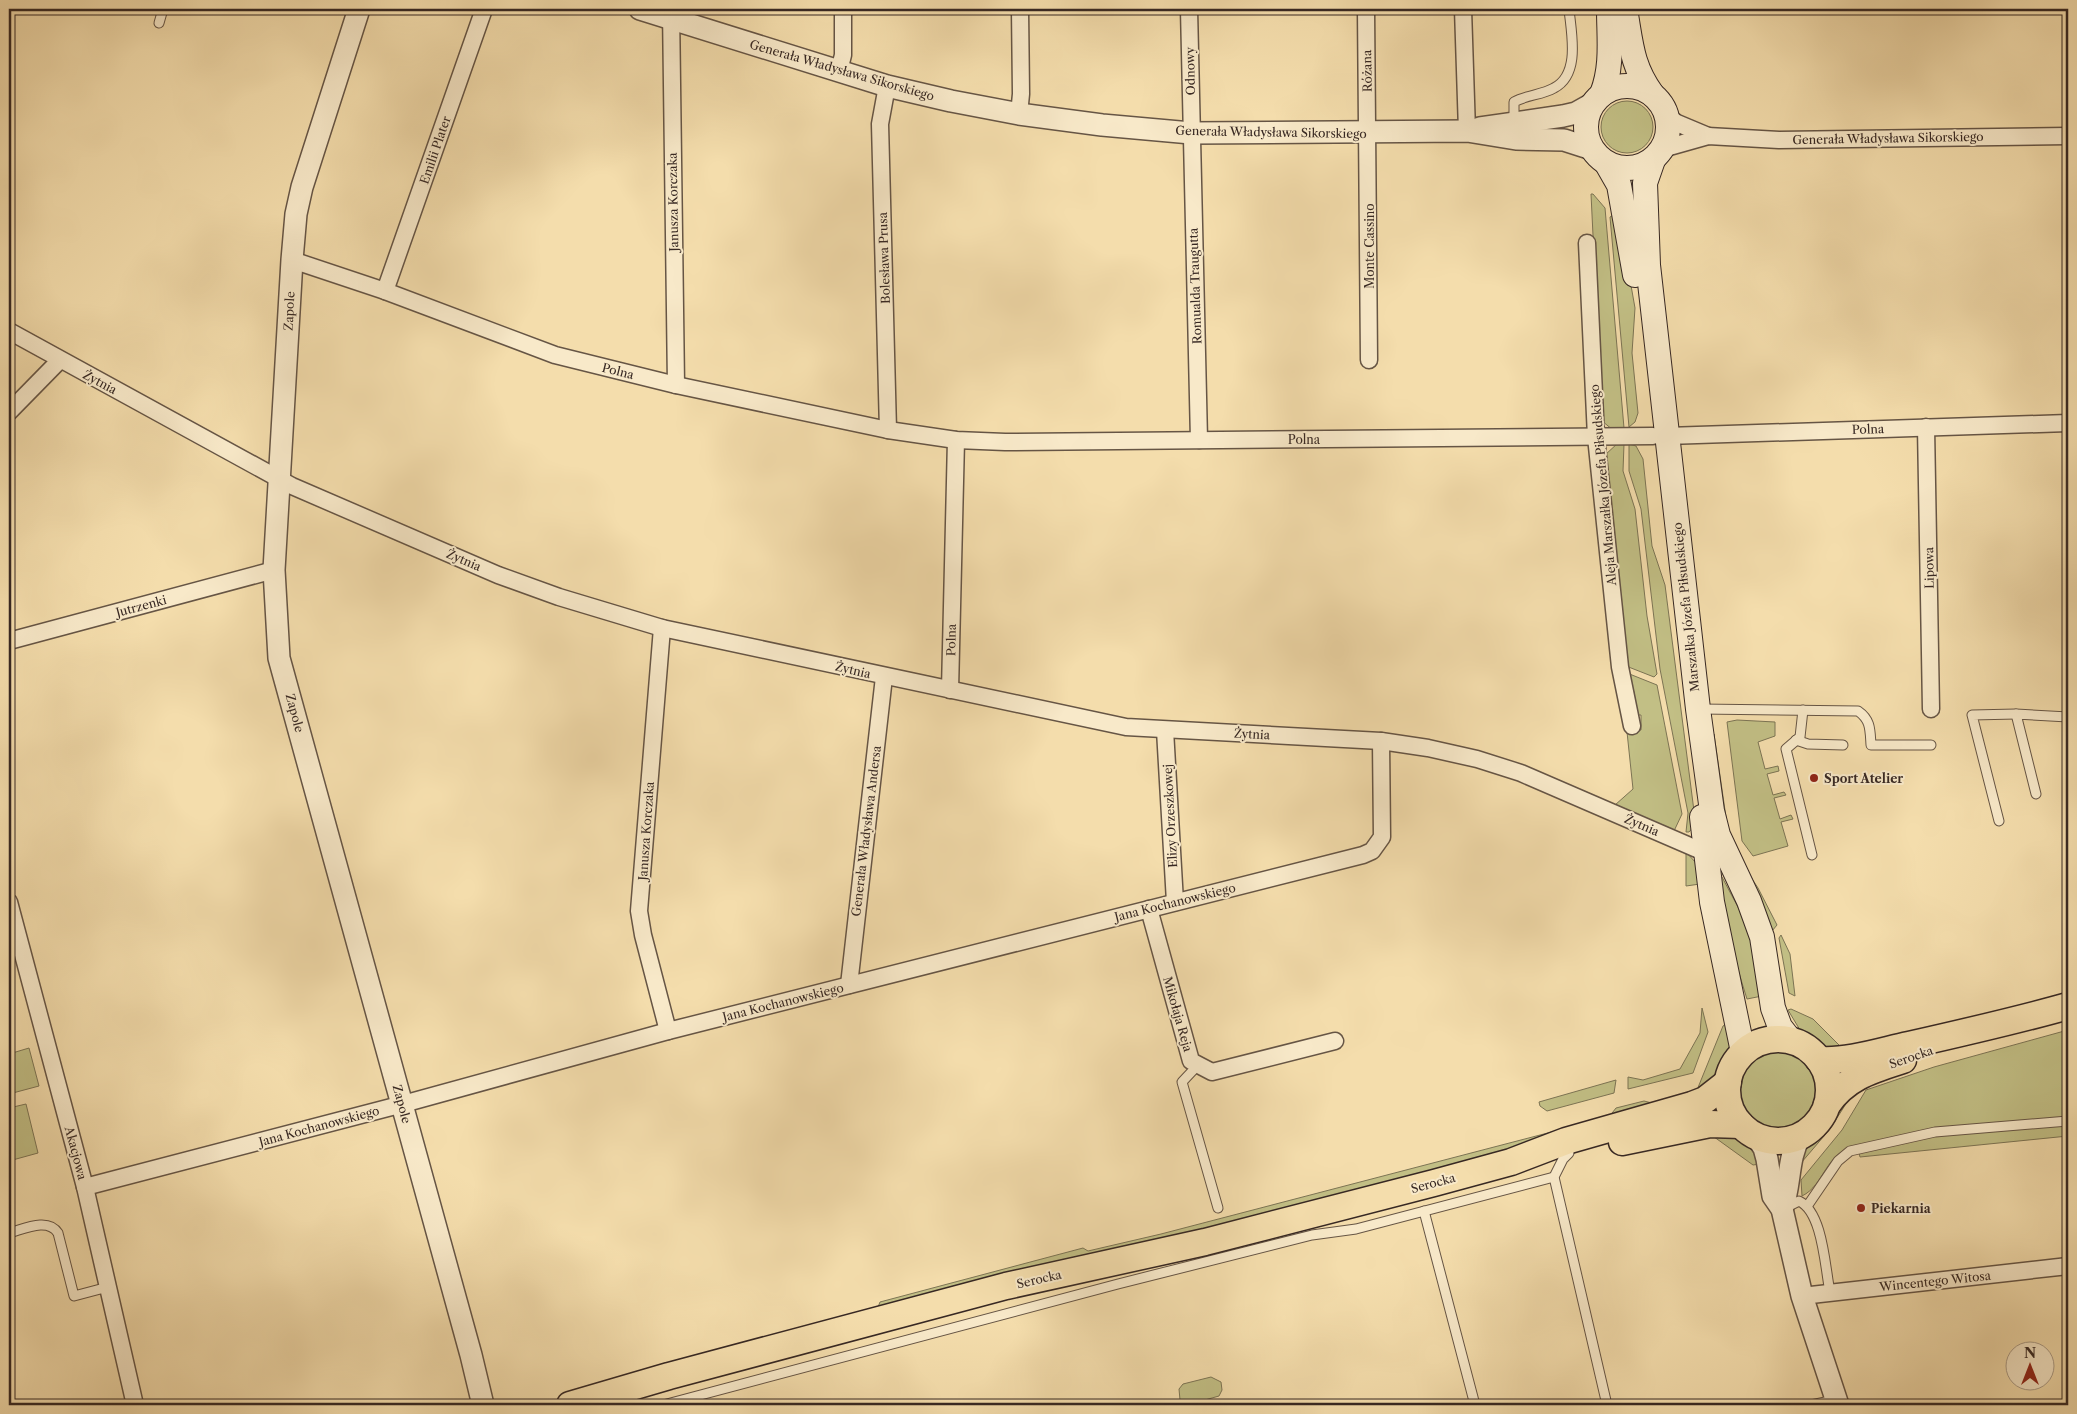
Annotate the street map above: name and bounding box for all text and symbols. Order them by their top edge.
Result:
street label: Generała Władysława Sikorskiego [748,36,936,104]
street label: Odnowy [1182,46,1198,95]
street label: Różana [1359,49,1375,92]
street label: Emilii Plater [416,114,454,186]
street label: Generała Władysława Sikorskiego [1175,123,1367,141]
street label: Generała Władysława Sikorskiego [1792,129,1984,147]
street label: Janusza Korczaka [665,152,681,254]
street label: Monte Cassino [1362,203,1377,289]
street label: Bolesława Prusa [875,211,893,304]
street label: Romualda Traugutta [1185,227,1205,344]
street label: Zapole [280,291,298,331]
street label: Polna [600,360,636,382]
street label: Żytnia [81,366,121,397]
street label: Aleja Marszałka Józefa Piłsudskiego [1587,384,1619,587]
street label: Polna [1852,421,1885,437]
street label: Polna [1288,432,1321,447]
street label: Marszałka Józefa Piłsudskiego [1670,522,1702,692]
street label: Żytnia [444,545,485,574]
street label: Lipowa [1921,546,1937,589]
street label: Jutrzenki [112,592,168,620]
street label: Polna [943,623,959,656]
street label: Żytnia [834,658,873,682]
street label: Zapole [283,692,307,734]
street label: Żytnia [1234,725,1271,742]
street label: Generała Władysława Andersa [848,744,884,917]
street label: Elizy Orzeszkowej [1160,764,1180,868]
place label: Sport Atelier [1824,771,1903,786]
marker: Sport Atelier [1808,772,1820,784]
street label: Janusza Korczaka [635,780,657,883]
street label: Żytnia [1622,810,1663,839]
street label: Jana Kochanowskiego [1111,880,1237,925]
street label: Mikołaja Reja [1160,975,1196,1054]
street label: Jana Kochanowskiego [719,980,845,1025]
street label: Serocka [1887,1042,1936,1071]
street label: Zapole [390,1083,414,1125]
street label: Jana Kochanowskiego [255,1103,381,1150]
street label: Akacjowa [61,1124,90,1182]
street label: Serocka [1409,1170,1458,1196]
place label: Piekarnia [1871,1201,1932,1216]
marker: Piekarnia [1855,1202,1867,1214]
street label: Serocka [1015,1266,1063,1291]
street label: Wincentego Witosa [1877,1268,1992,1294]
north arrow [2004,1342,2054,1392]
text: N [2024,1344,2036,1362]

